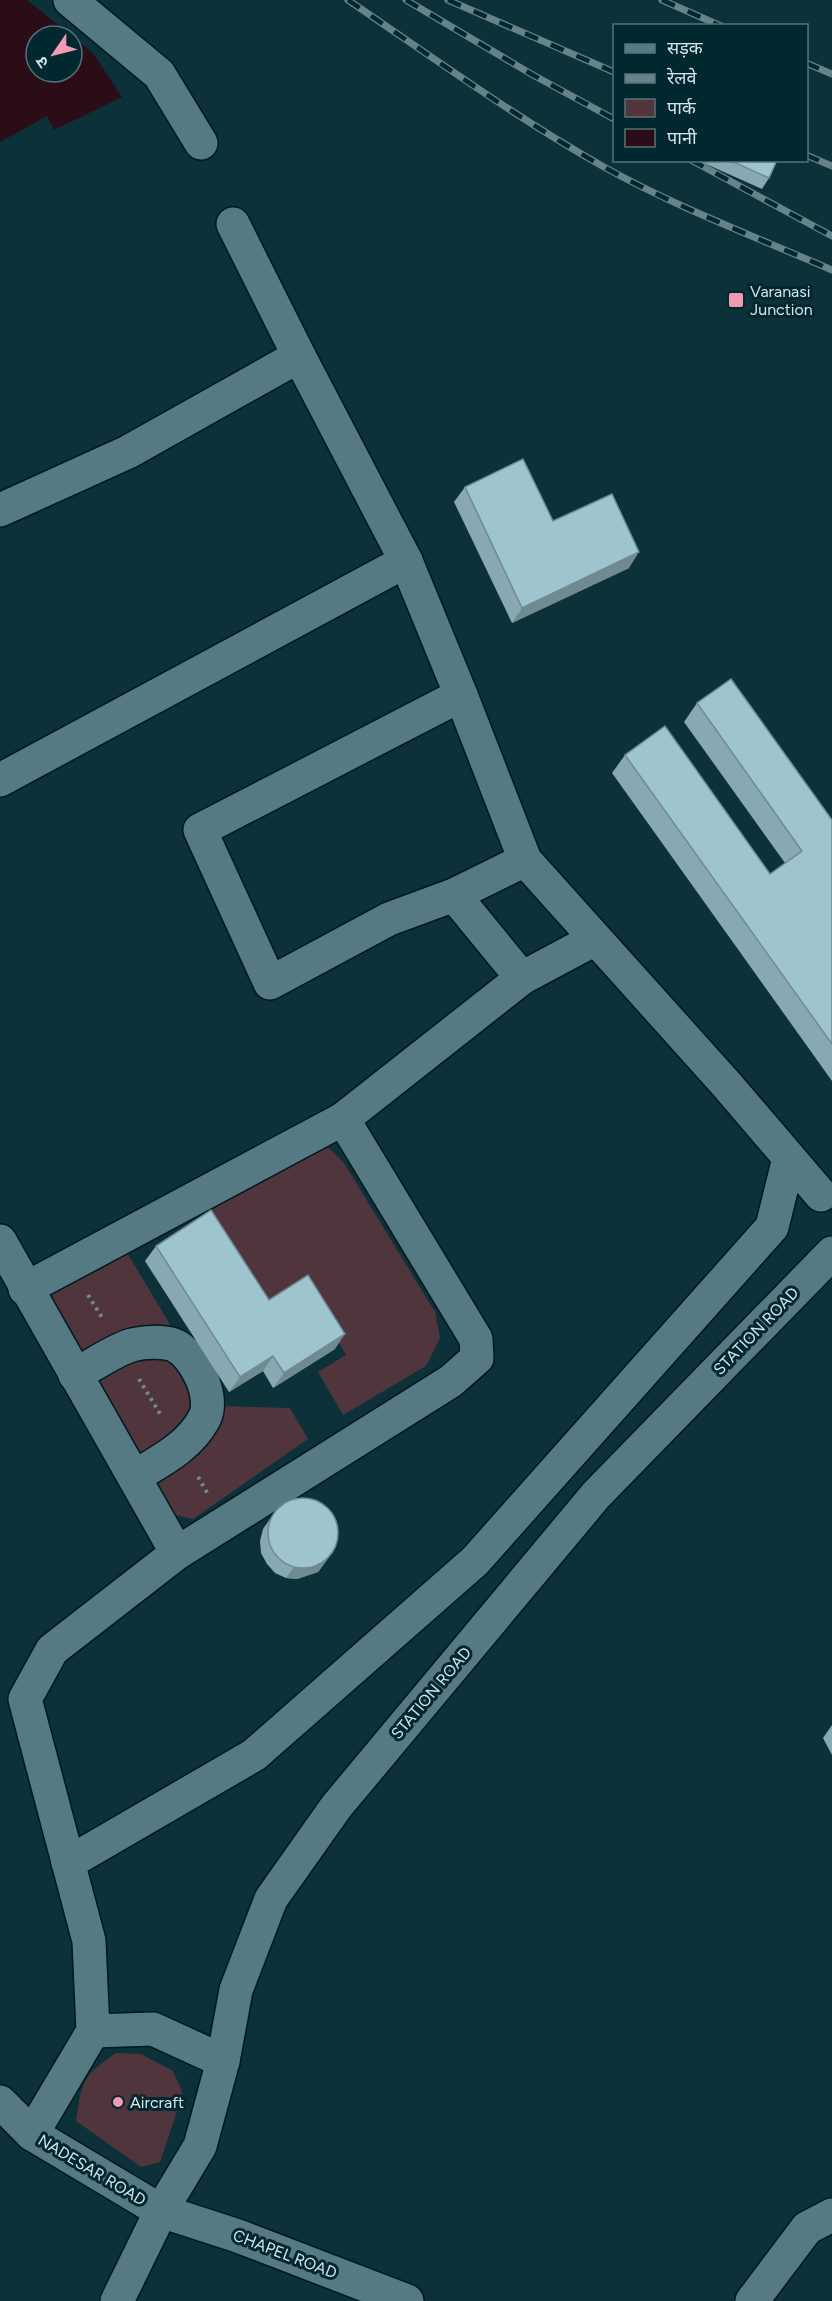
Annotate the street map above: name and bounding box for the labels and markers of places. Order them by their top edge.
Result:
place label: Varanasi Junction [750,282,813,319]
marker: Varanasi Junction [727,291,745,309]
place label: Aircraft [130,2093,184,2112]
marker: Aircraft [111,2095,125,2109]

